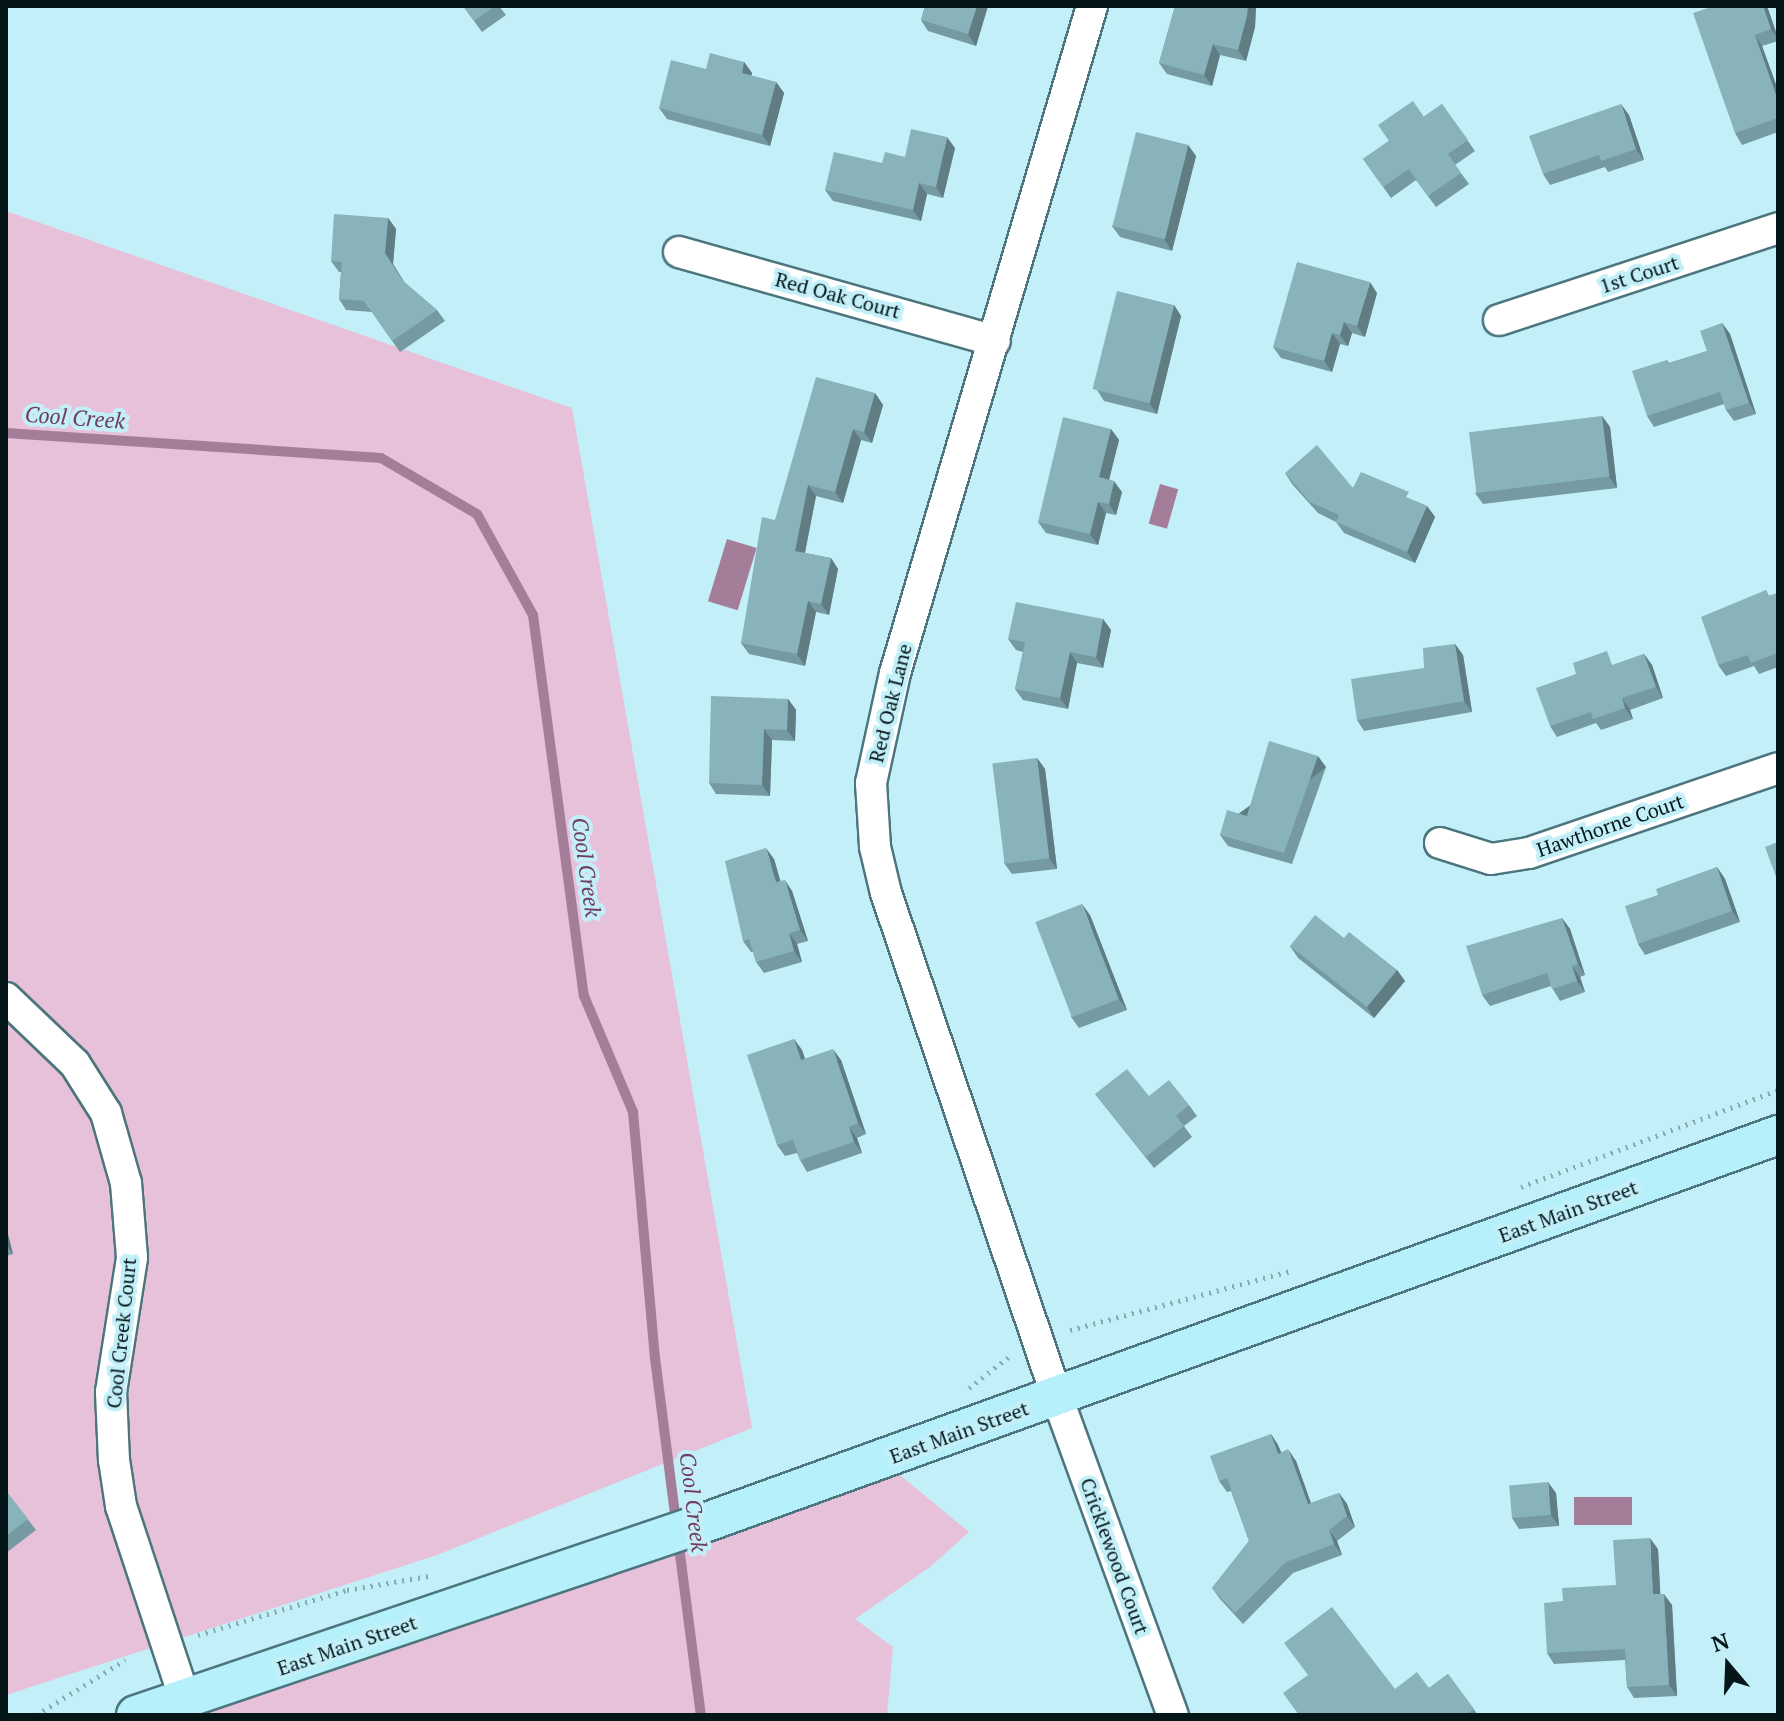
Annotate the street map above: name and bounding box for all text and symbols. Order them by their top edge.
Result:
street label: 1st Court [1596,250,1682,298]
street label: Red Oak Court [773,267,903,323]
water label: Cool Creek [24,400,126,434]
street label: Red Oak Lane [864,641,916,765]
street label: Hawthorne Court [1533,789,1687,861]
water label: Cool Creek [567,815,607,919]
street label: East Main Street [1495,1175,1641,1247]
street label: Cool Creek Court [101,1257,141,1409]
street label: East Main Street [886,1396,1032,1468]
water label: Cool Creek [675,1451,713,1553]
street label: Cricklewood Court [1076,1475,1154,1637]
street label: East Main Street [274,1610,420,1680]
north arrow [1688,1625,1768,1705]
text: N [1707,1625,1733,1658]

